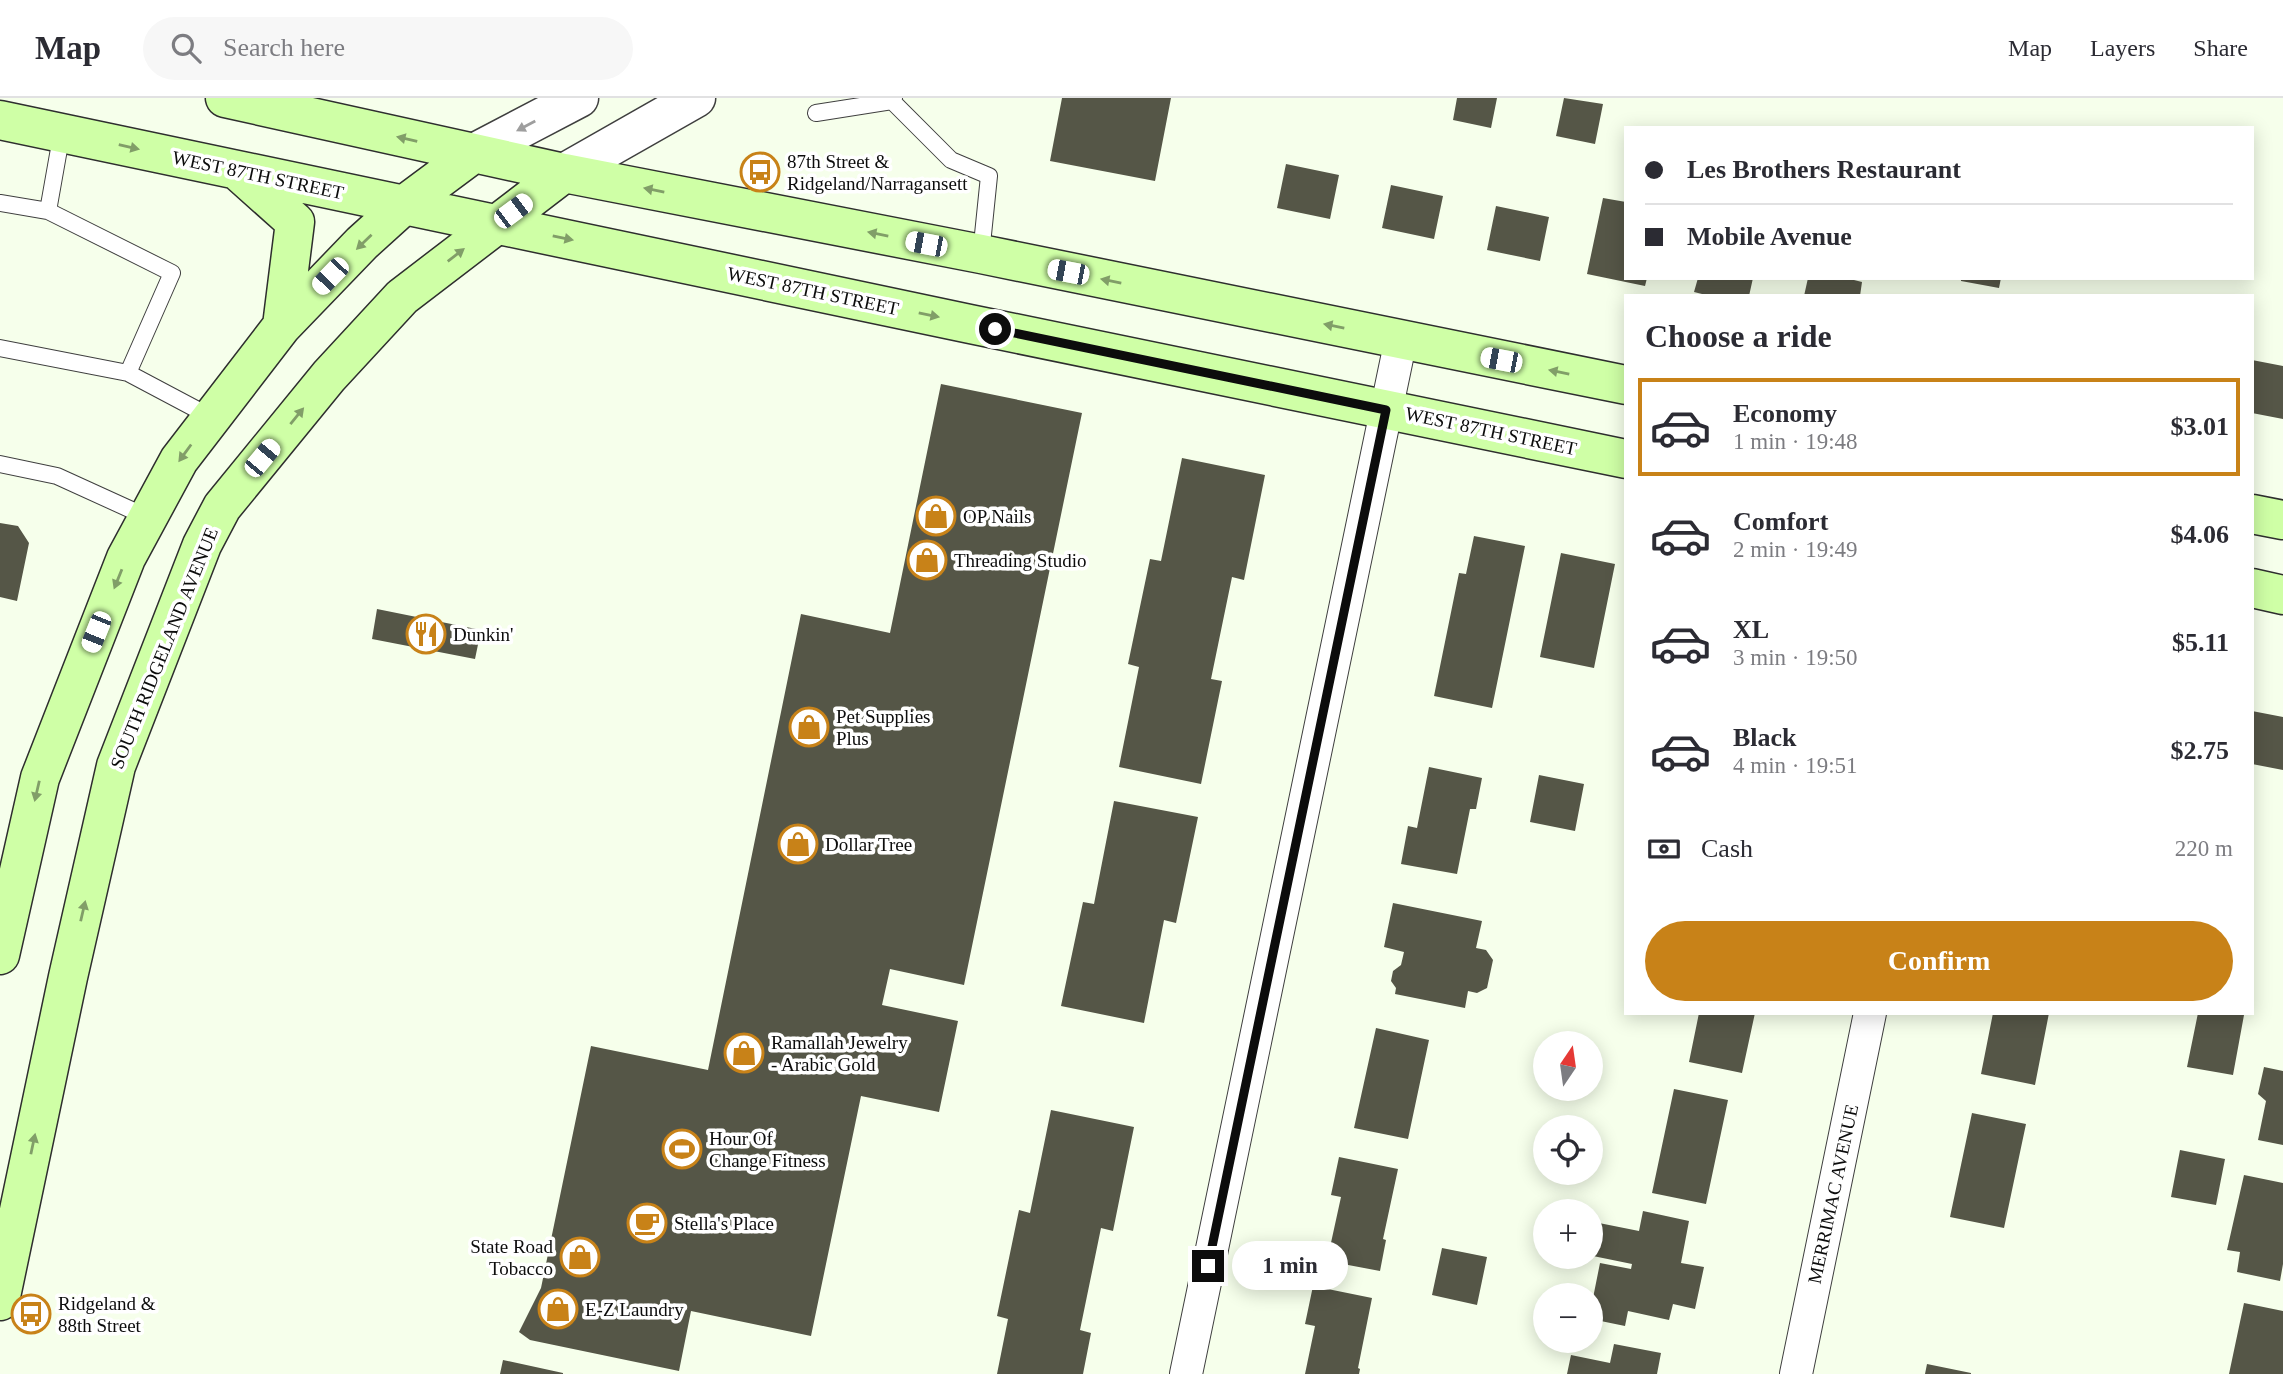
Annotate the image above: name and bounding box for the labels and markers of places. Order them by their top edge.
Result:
bus stop icon: 87th Street & Ridgeland/Narragansett [739,151,781,193]
place label: 87th Street & Ridgeland/Narragansett [787,151,968,194]
shop icon: OP Nails [915,495,957,537]
place label: OP Nails [963,506,1031,527]
shop icon: Threading Studio [906,539,948,581]
place label: Threading Studio [954,550,1086,571]
restaurant icon: Dunkin' [405,613,447,655]
place label: Dunkin' [453,624,513,645]
shop icon: Pet Supplies Plus [788,706,830,748]
place label: Pet Supplies Plus [836,706,930,749]
shop icon: Dollar Tree [777,823,819,865]
place label: Dollar Tree [825,834,912,855]
shop icon: Ramallah Jewelry - Arabic Gold [723,1032,765,1074]
place label: Ramallah Jewelry - Arabic Gold [771,1032,908,1075]
sports icon: Hour Of Change Fitness [661,1128,703,1170]
place label: Hour Of Change Fitness [709,1128,826,1171]
cafe icon: Stella's Place [626,1202,668,1244]
place label: Stella's Place [674,1213,774,1234]
place label: State Road Tobacco [470,1236,553,1279]
shop icon: State Road Tobacco [559,1236,601,1278]
shop icon: E-Z Laundry [537,1288,579,1330]
bus stop icon: Ridgeland & 88th Street [10,1293,52,1335]
place label: Ridgeland & 88th Street [58,1293,156,1336]
place label: E-Z Laundry [585,1299,684,1320]

